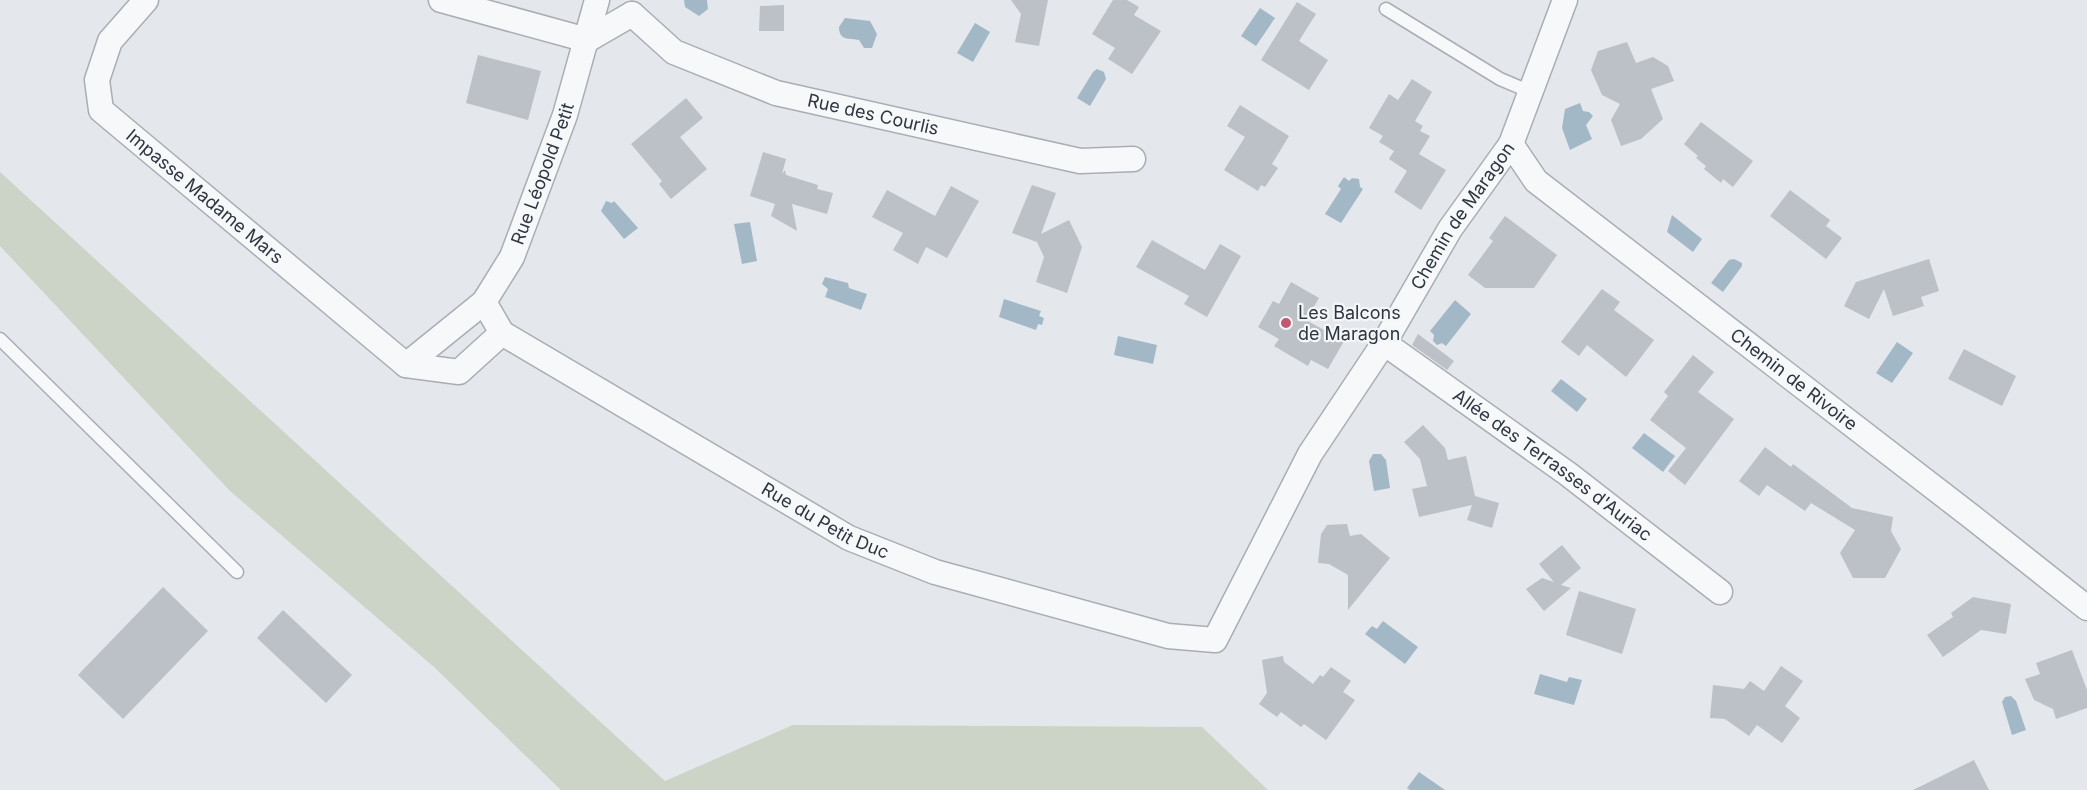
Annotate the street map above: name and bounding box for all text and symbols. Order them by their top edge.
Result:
street label: Rue des Courlis [806,89,941,139]
street label: Rue Léopold Petit [507,100,578,247]
street label: Impasse Madame Mars [122,125,288,268]
street label: Chemin de Maragon [1406,138,1519,293]
place label: Les Balcons de Maragon [1298,302,1401,344]
marker: Les Balcons de Maragon [1279,316,1293,330]
street label: Chemin de Rivoire [1726,324,1862,435]
street label: Allée des Terrasses d'Auriac [1449,384,1656,545]
street label: Rue du Petit Duc [758,478,892,563]

